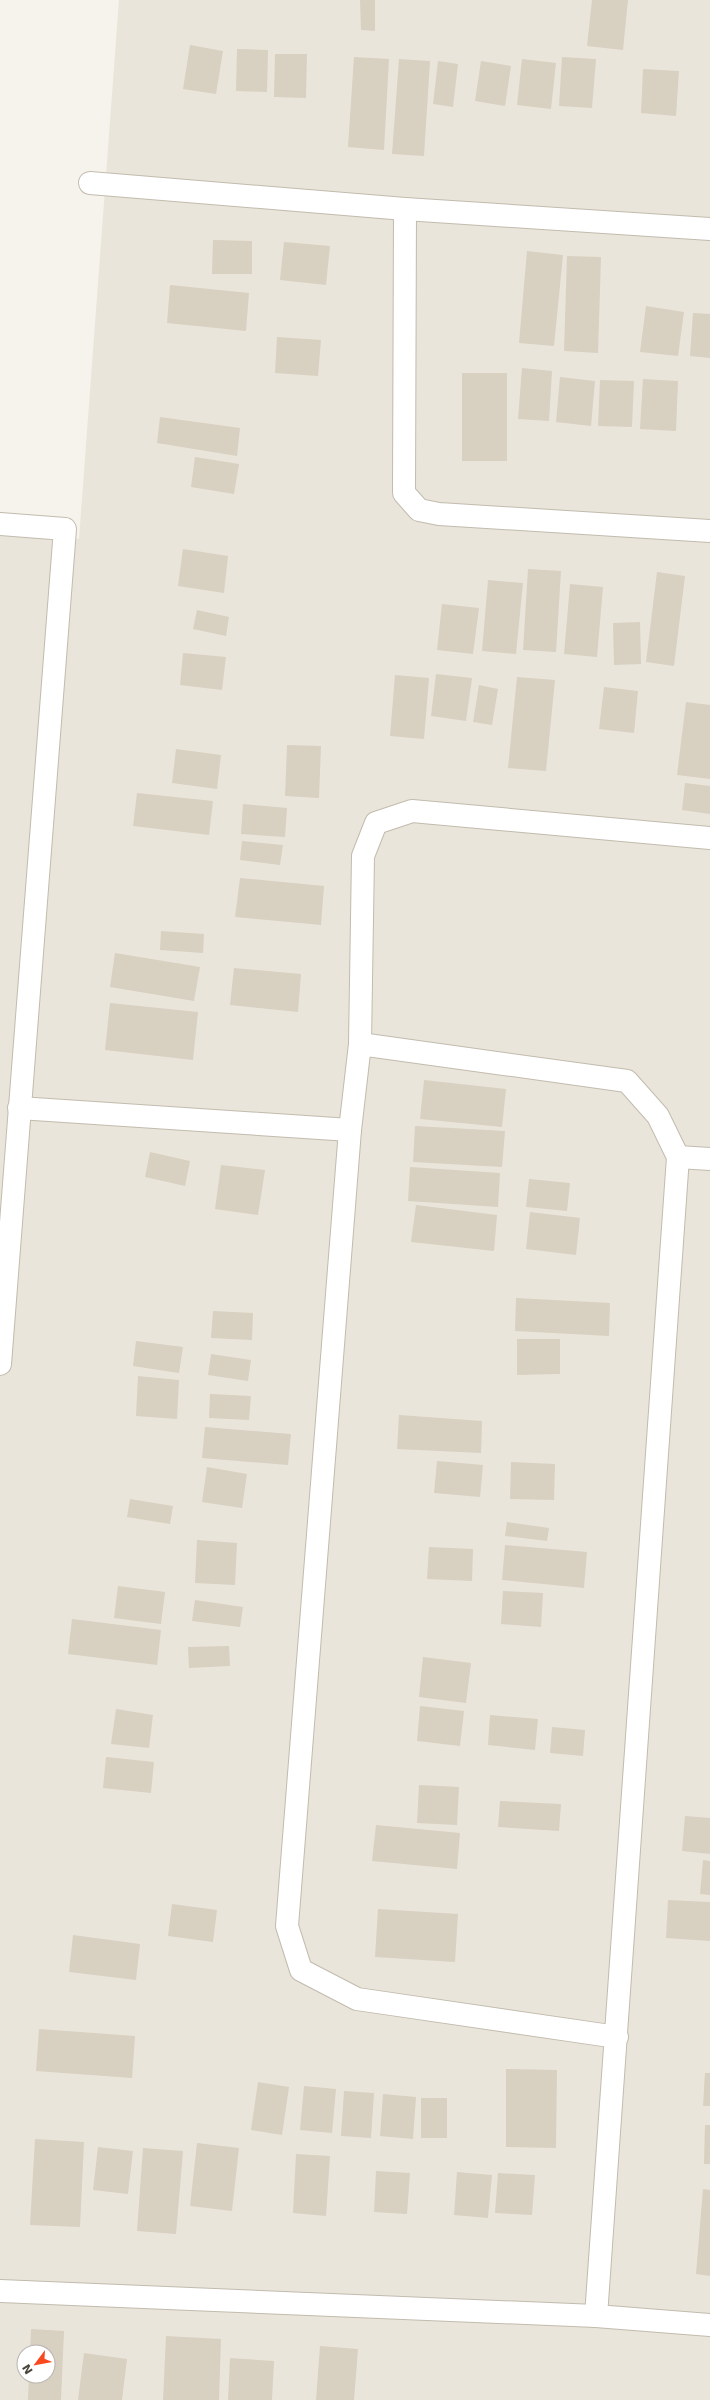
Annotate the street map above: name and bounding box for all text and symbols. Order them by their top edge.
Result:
north arrow [16,2344,56,2384]
text: N [20,2362,36,2376]

